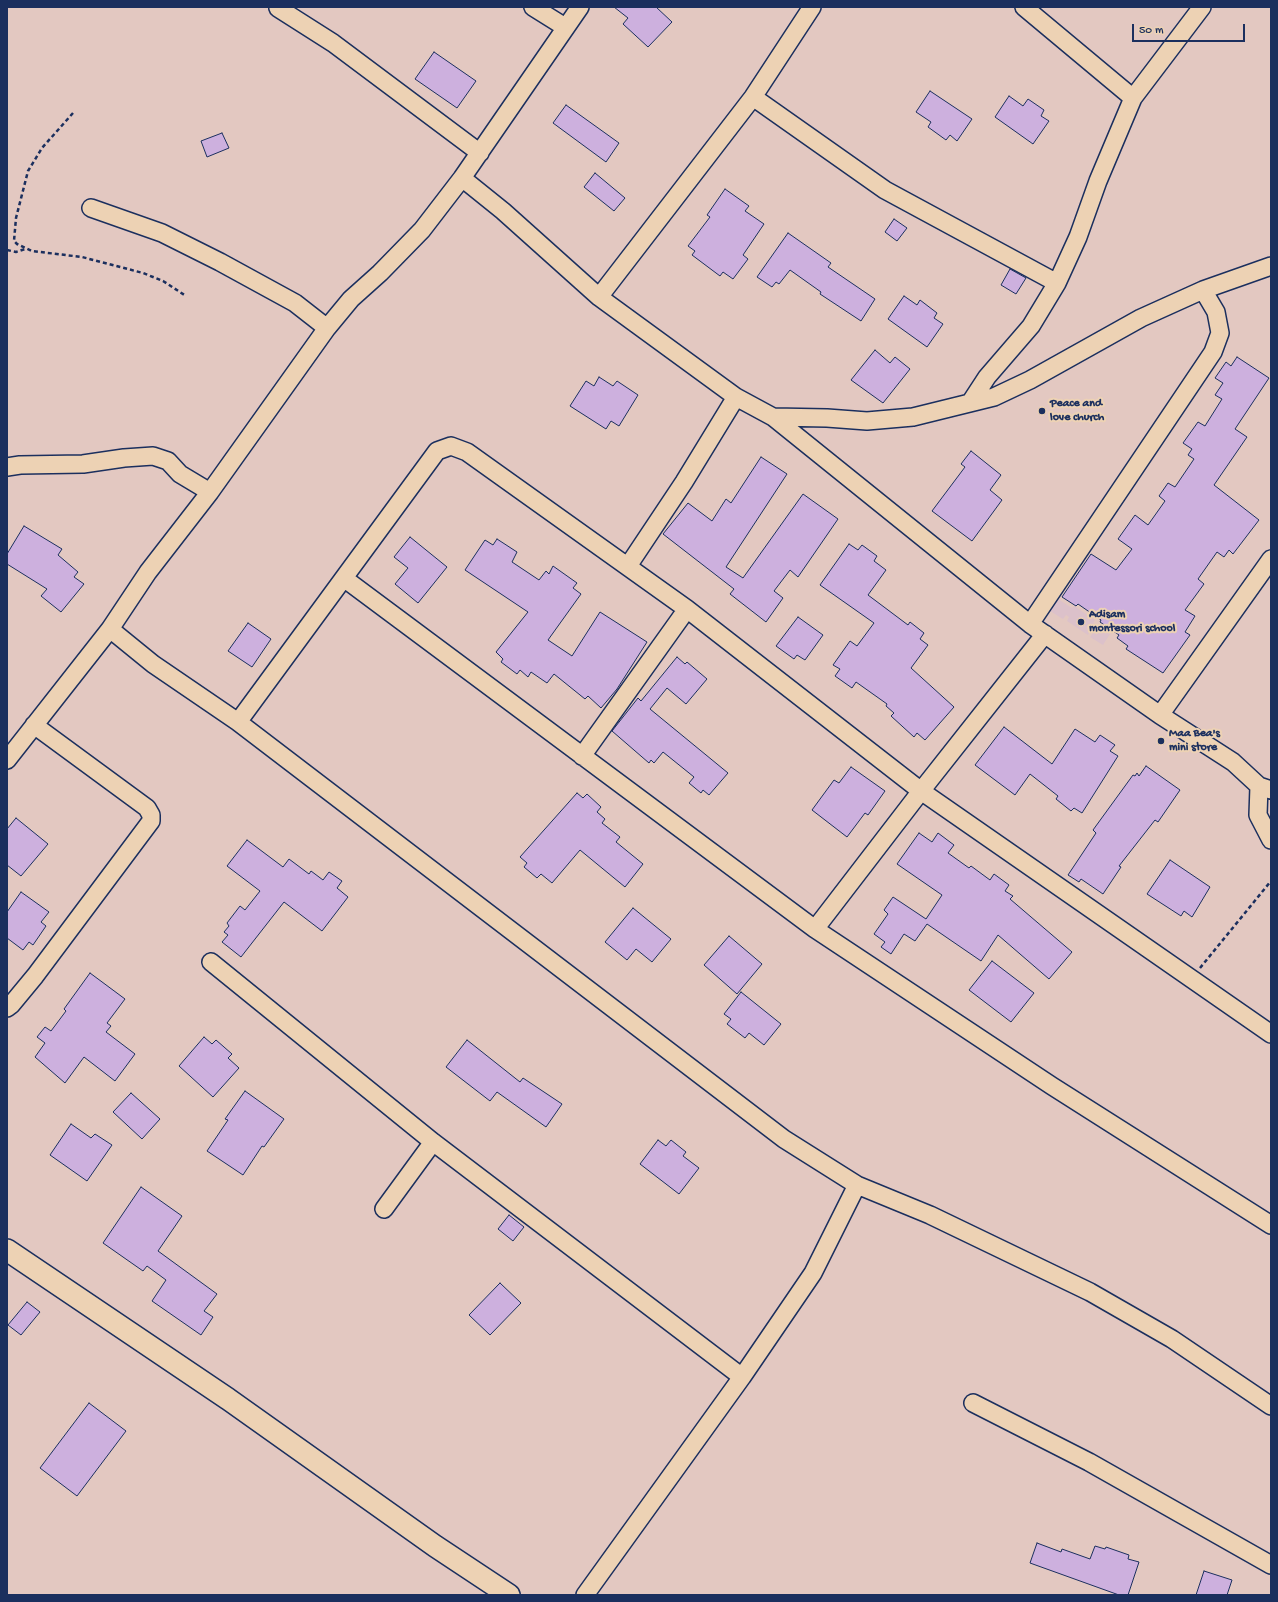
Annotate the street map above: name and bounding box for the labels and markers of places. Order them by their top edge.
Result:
place label: Peace and love church [1050,397,1104,425]
marker: Peace and love church [1037,406,1047,416]
place label: Adisam montessori school [1089,608,1175,636]
marker: Adisam montessori school [1076,617,1086,627]
place label: Maa Bea's mini store [1169,727,1220,755]
marker: Maa Bea's mini store [1156,736,1166,746]

